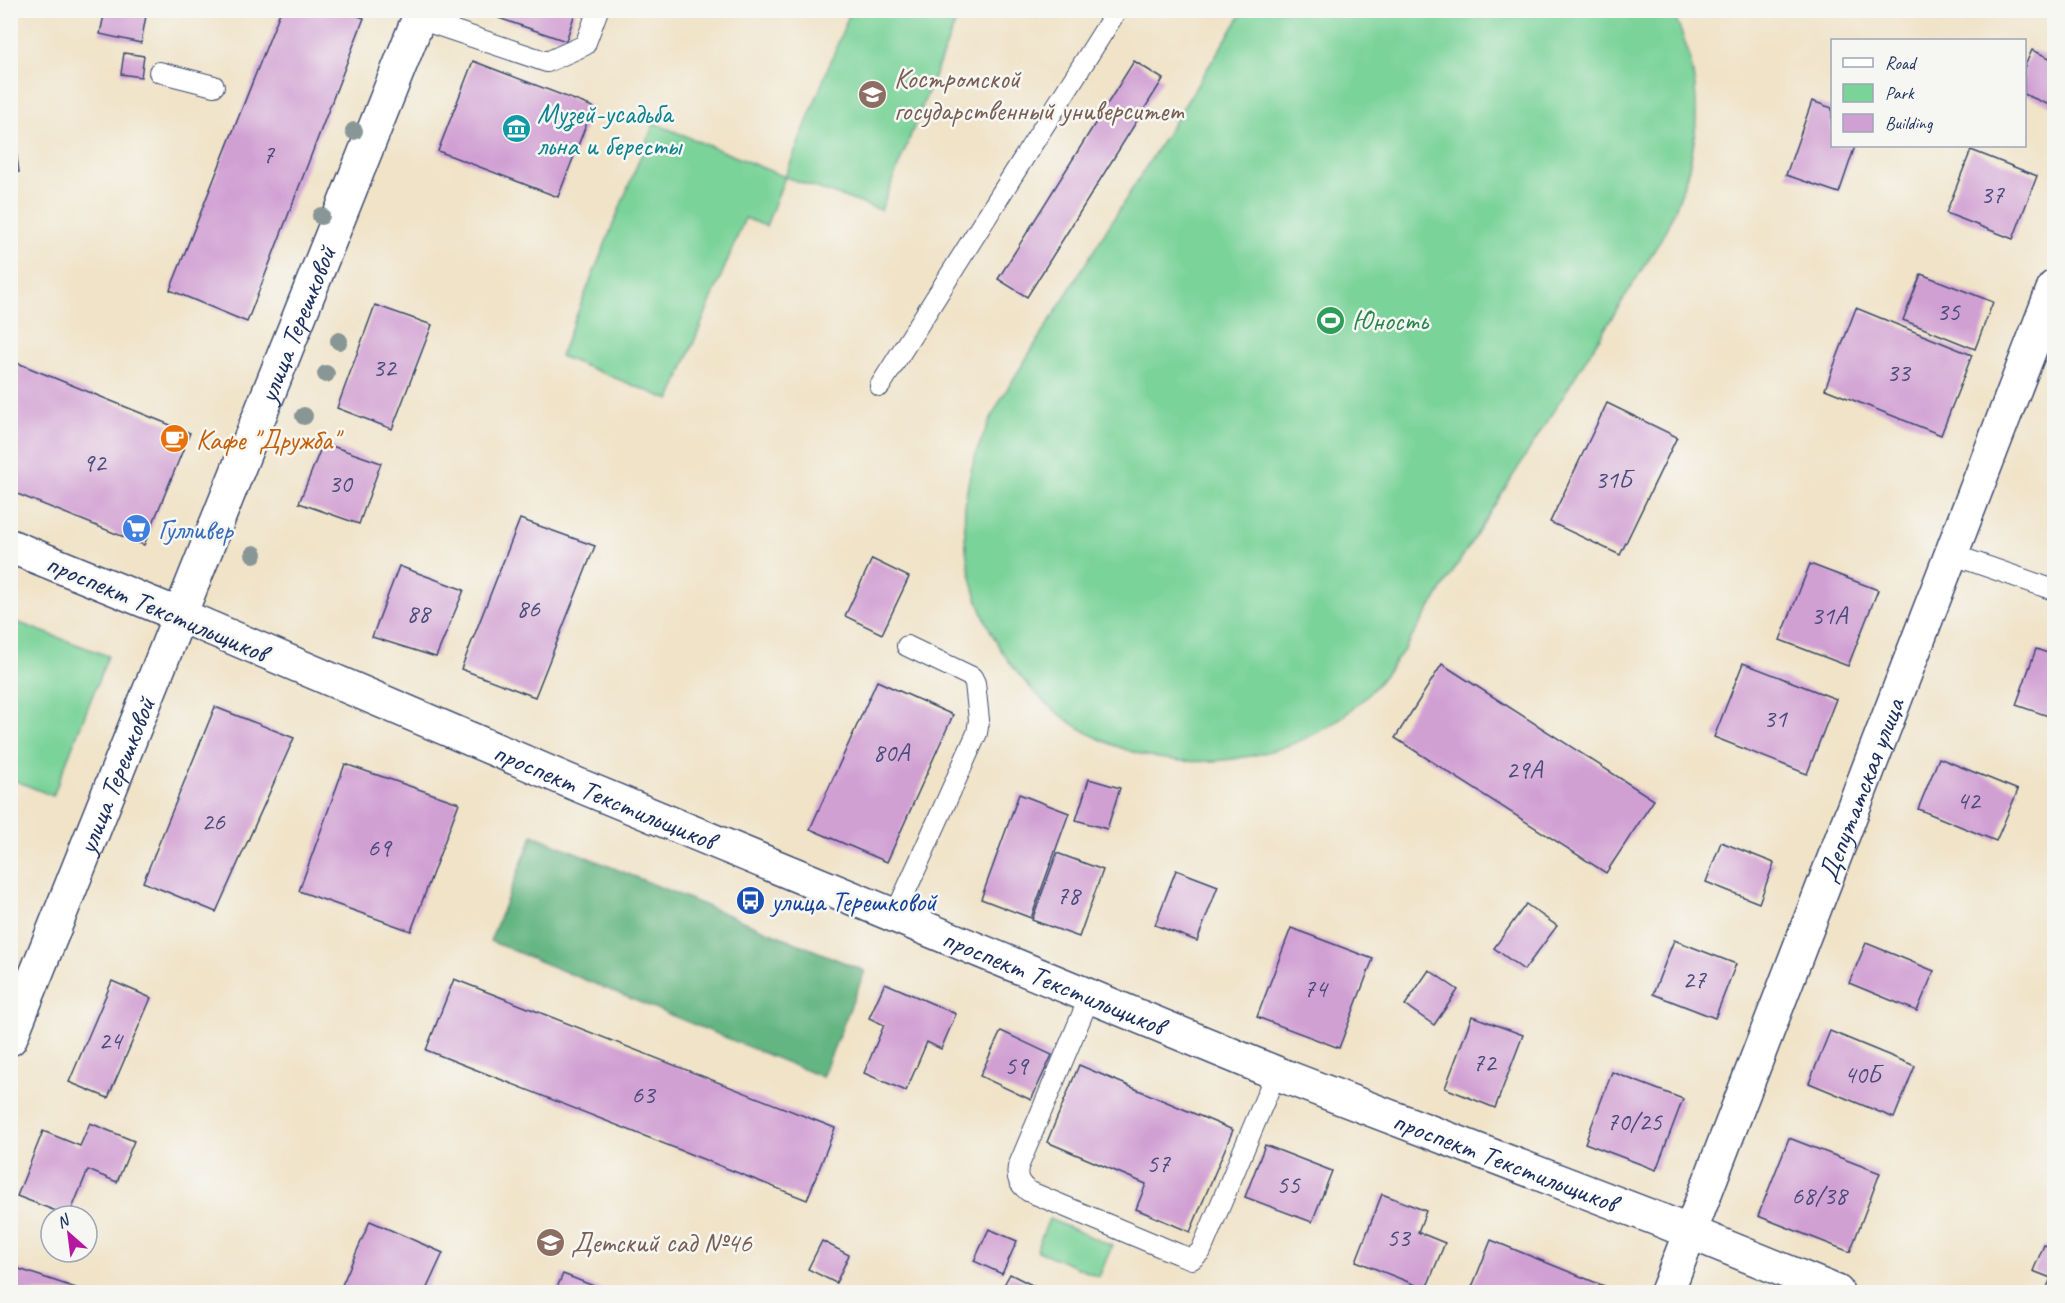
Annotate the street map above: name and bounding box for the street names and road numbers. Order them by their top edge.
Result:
street label: улица Терешковой [249,240,344,410]
street label: проспект Текстильщиков [41,545,277,672]
street label: улица Терешковой [68,691,164,861]
street label: Депутатская улица [1810,692,1913,887]
street label: проспект Текстильщиков [488,734,725,859]
street label: проспект Текстильщиков [937,920,1174,1045]
street label: проспект Текстильщиков [1388,1103,1626,1222]

